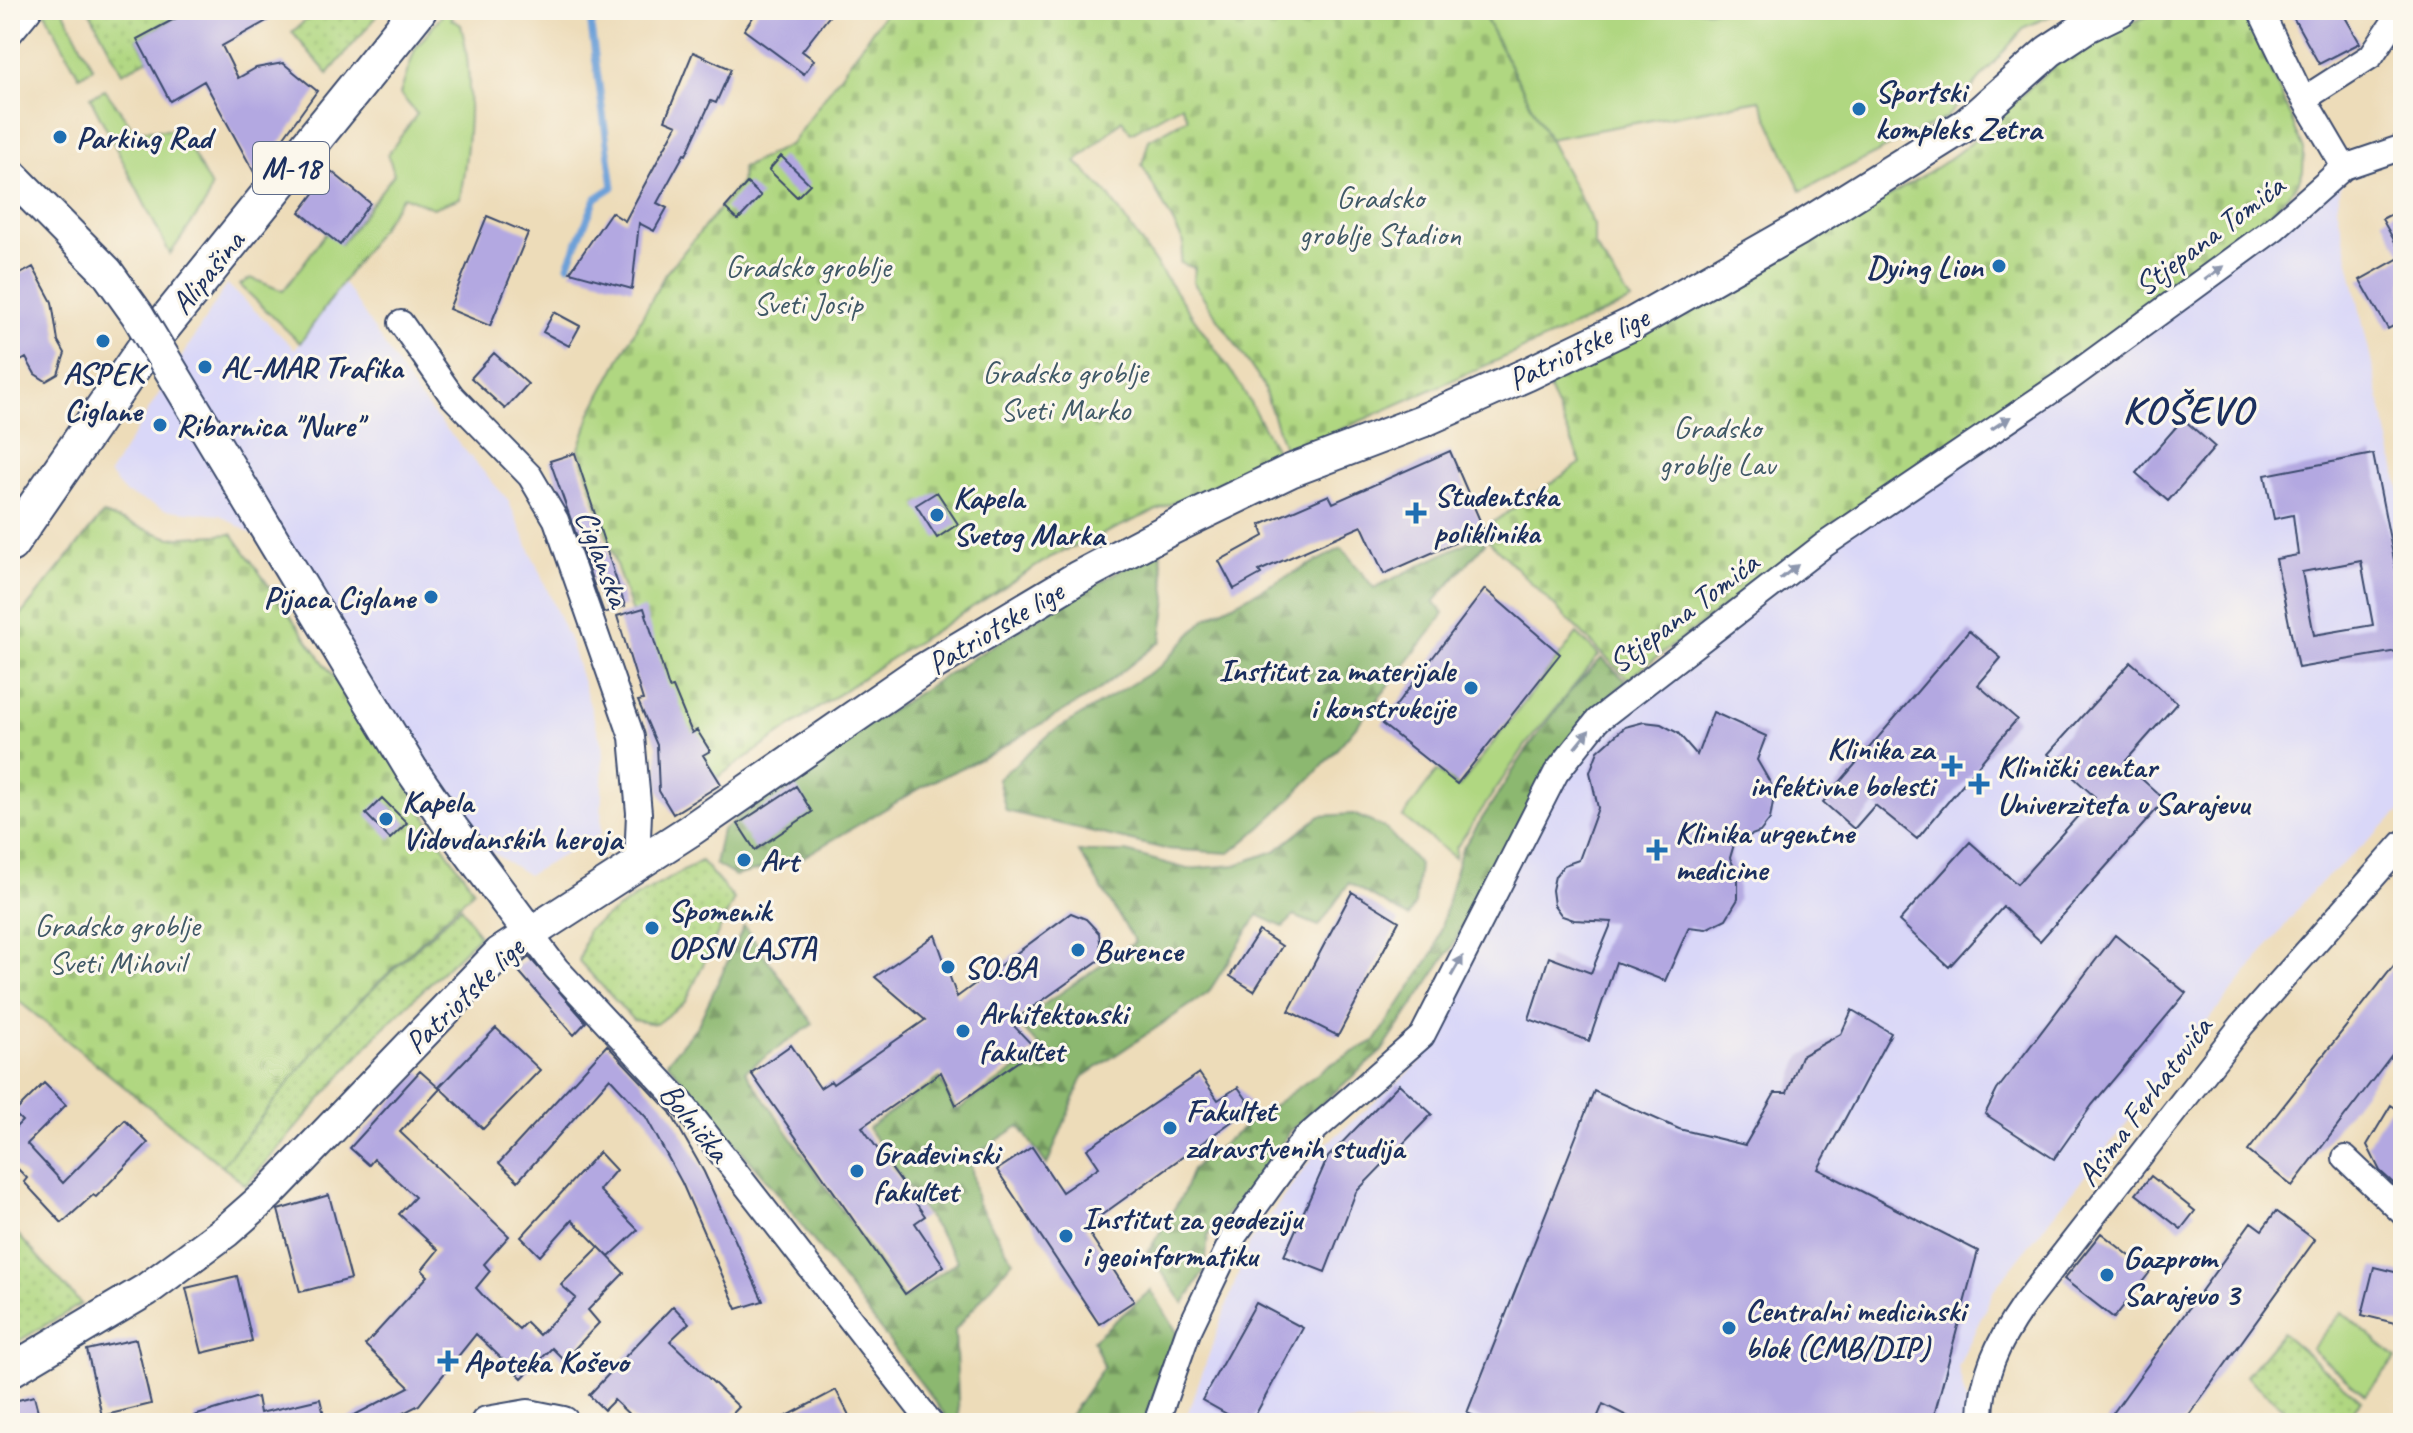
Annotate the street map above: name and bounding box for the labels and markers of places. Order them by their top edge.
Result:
place label: Sportski kompleks Zetra [1875,71,2044,149]
marker: Sportski kompleks Zetra [1850,100,1868,118]
place label: Parking Rad [76,117,216,158]
marker: Parking Rad [51,128,69,146]
place label: Dying Lion [1866,246,1984,287]
marker: Dying Lion [1990,257,2008,275]
marker: ASPEK Ciglane [94,332,112,350]
place label: AL-MAR Trafika [221,347,405,388]
place label: ASPEK Ciglane [63,353,149,431]
marker: AL-MAR Trafika [196,358,214,376]
place label: Ribarnica "Nure" [176,405,370,446]
marker: Ribarnica "Nure" [151,416,169,434]
place label: Studentska poliklinika [1434,475,1561,553]
place label: Kapela Svetog Marka [953,477,1107,555]
marker: Studentska poliklinika [1405,502,1427,524]
marker: Kapela Svetog Marka [928,506,946,524]
place label: Pijaca Ciglane [263,577,417,618]
marker: Pijaca Ciglane [422,588,440,606]
place label: Institut za materijale i konstrukcije [1218,650,1457,728]
marker: Institut za materijale i konstrukcije [1462,679,1480,697]
place label: Klinika za infektivne bolesti [1750,728,1938,806]
place label: Klinički centar Univerziteta u Sarajevu [1997,746,2251,824]
marker: Klinika za infektivne bolesti [1941,755,1963,777]
marker: Klinički centar Univerziteta u Sarajevu [1968,773,1990,795]
place label: Kapela Vidovdanskih heroja [402,781,625,859]
marker: Kapela Vidovdanskih heroja [377,810,395,828]
place label: Klinika urgentne medicine [1675,812,1856,890]
marker: Klinika urgentne medicine [1646,839,1668,861]
place label: Art [760,840,802,881]
marker: Art [735,851,753,869]
place label: Spomenik OPSN LASTA [668,890,818,968]
marker: Spomenik OPSN LASTA [643,919,661,937]
place label: Burence [1094,930,1185,971]
marker: Burence [1069,941,1087,959]
place label: SO.BA [964,947,1038,988]
marker: SO.BA [939,958,957,976]
place label: Arhitektonski fakultet [979,993,1131,1071]
marker: Arhitektonski fakultet [954,1022,972,1040]
place label: Fakultet zdravstvenih studija [1186,1090,1407,1168]
marker: Fakultet zdravstvenih studija [1161,1119,1179,1137]
place label: Građevinski fakultet [873,1133,1003,1211]
marker: Građevinski fakultet [848,1162,866,1180]
place label: Institut za geodeziju i geoinformatiku [1082,1198,1305,1276]
marker: Institut za geodeziju i geoinformatiku [1057,1227,1075,1245]
place label: Gazprom Sarajevo 3 [2123,1237,2242,1315]
marker: Gazprom Sarajevo 3 [2098,1266,2116,1284]
place label: Centralni medicinski blok (CMB/DIP) [1745,1290,1969,1368]
marker: Centralni medicinski blok (CMB/DIP) [1720,1319,1738,1337]
place label: Apoteka Koševo [464,1341,632,1382]
marker: Apoteka Koševo [439,1352,457,1370]

